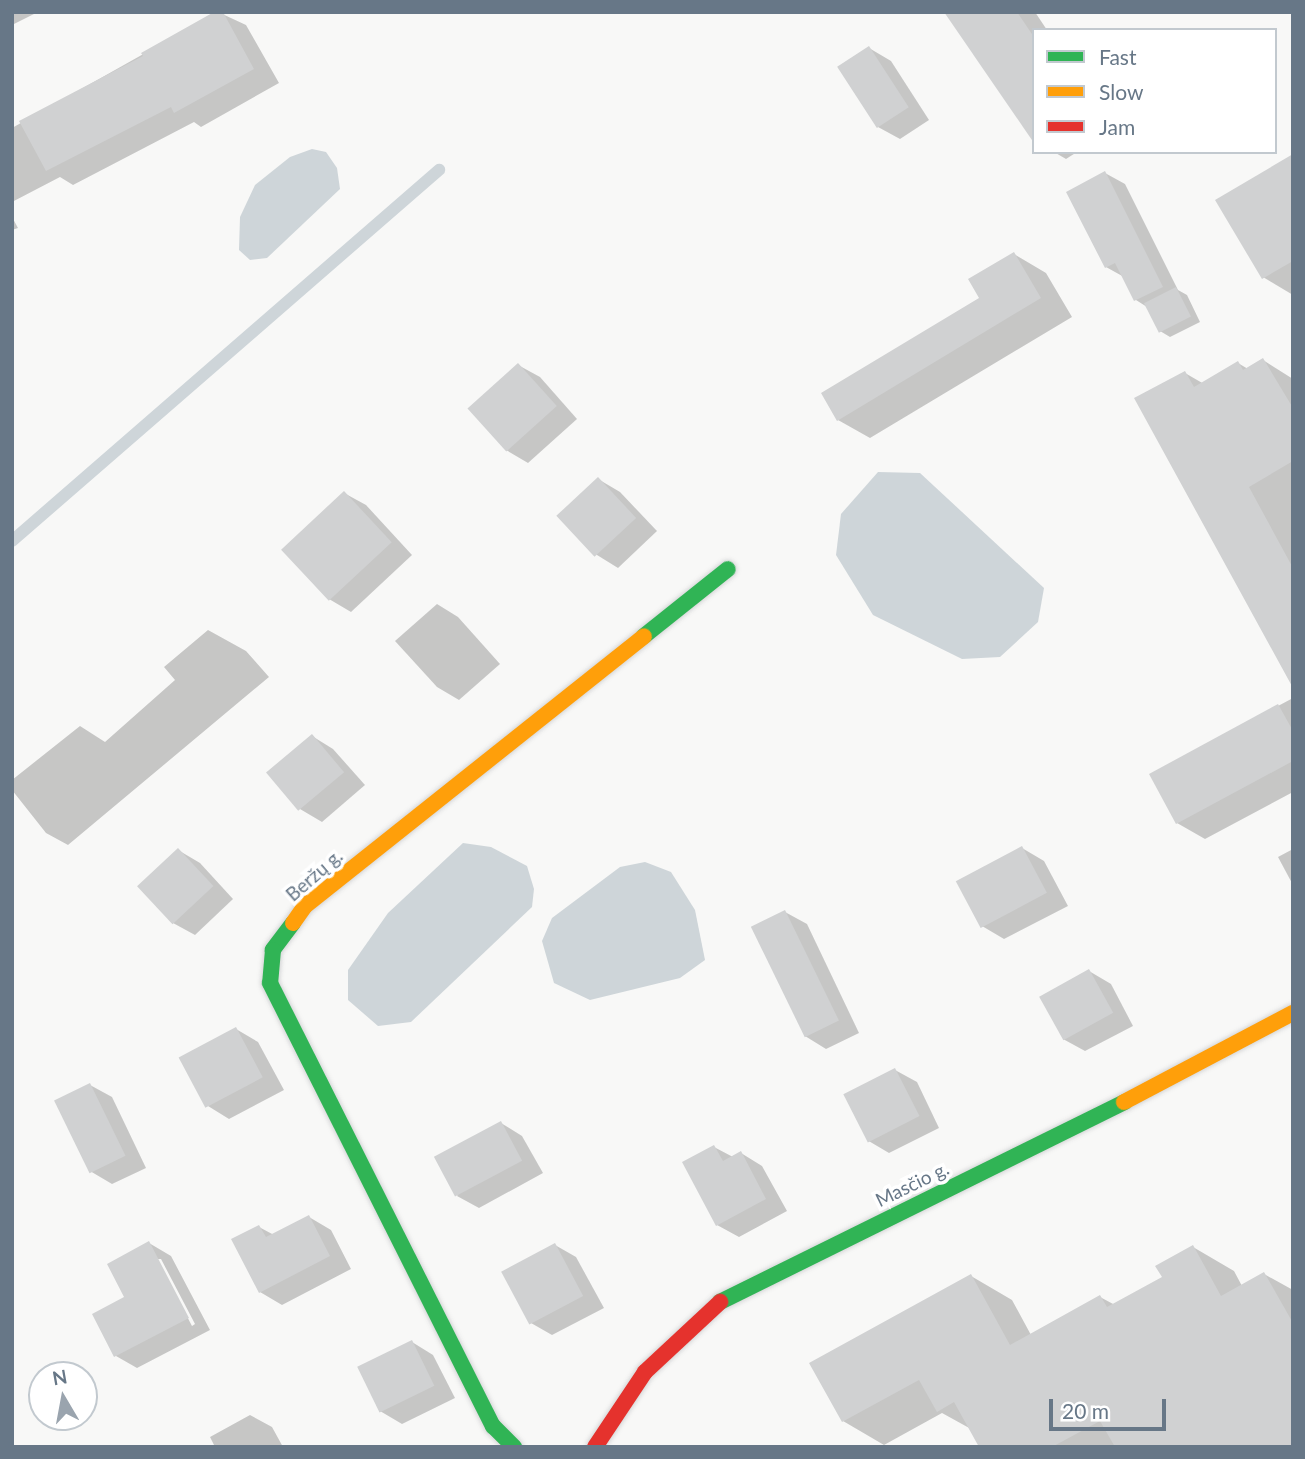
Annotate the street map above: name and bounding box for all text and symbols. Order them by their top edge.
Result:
legend [1032,28,1277,154]
text: Fast [1099,44,1136,69]
text: Slow [1099,79,1143,104]
text: Jam [1099,114,1135,139]
street label: Beržų g. [281,844,347,906]
street label: Masčio g. [872,1157,952,1211]
north arrow [28,1361,98,1431]
text: N [50,1364,69,1389]
scale bar [1053,1386,1170,1430]
text: 20 m [1062,1398,1109,1423]

